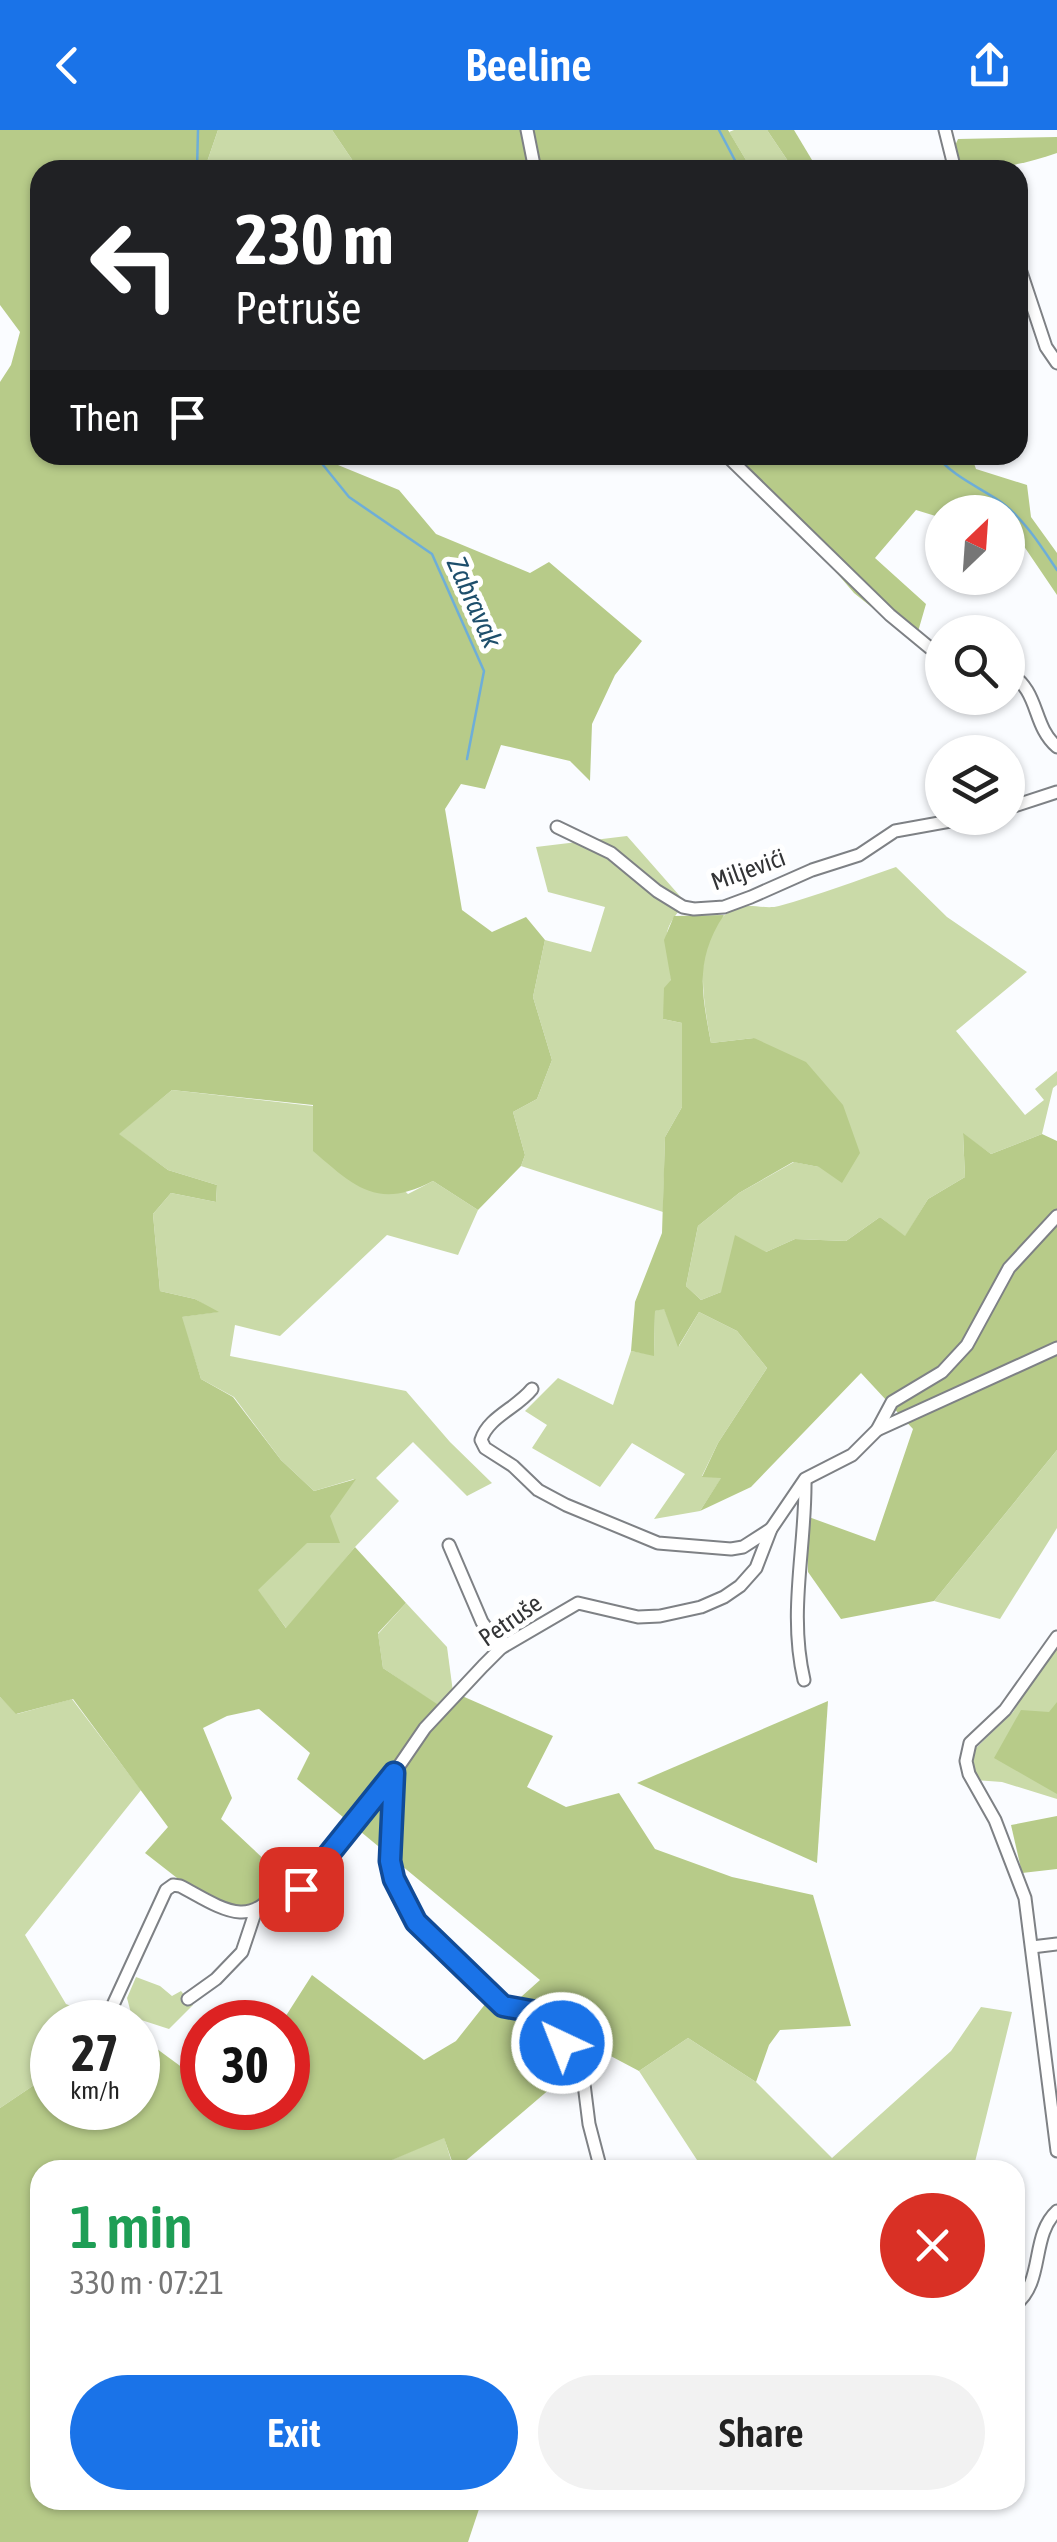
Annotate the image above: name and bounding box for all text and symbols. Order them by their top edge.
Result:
icon: back [40,38,95,93]
icon: share [962,38,1017,93]
text: Beeline [465,39,592,91]
text: 230 m [235,199,394,279]
icon: left [70,200,200,330]
text: Petruše [235,282,361,334]
icon: arrive [160,390,215,445]
text: Then [70,396,140,439]
north arrow [925,495,1025,595]
map controls [925,495,1025,835]
water label: Zabravak [441,552,509,653]
button: search [925,615,1025,715]
button: layers [925,735,1025,835]
street label: Miljevići [707,843,789,895]
street label: Petruše [473,1588,547,1652]
pin [259,1847,344,1932]
icon: arrive [274,1862,329,1917]
position arrow [510,1991,614,2095]
speed limit sign: 30 [180,2000,310,2130]
text: 27 [71,2024,118,2082]
text: km/h [70,2076,120,2104]
text: 1 min [70,2192,193,2261]
button: close [880,2193,985,2298]
text: 330 m · 07:21 [70,2264,224,2301]
button: Exit [70,2375,518,2490]
button: Share [538,2375,985,2490]

